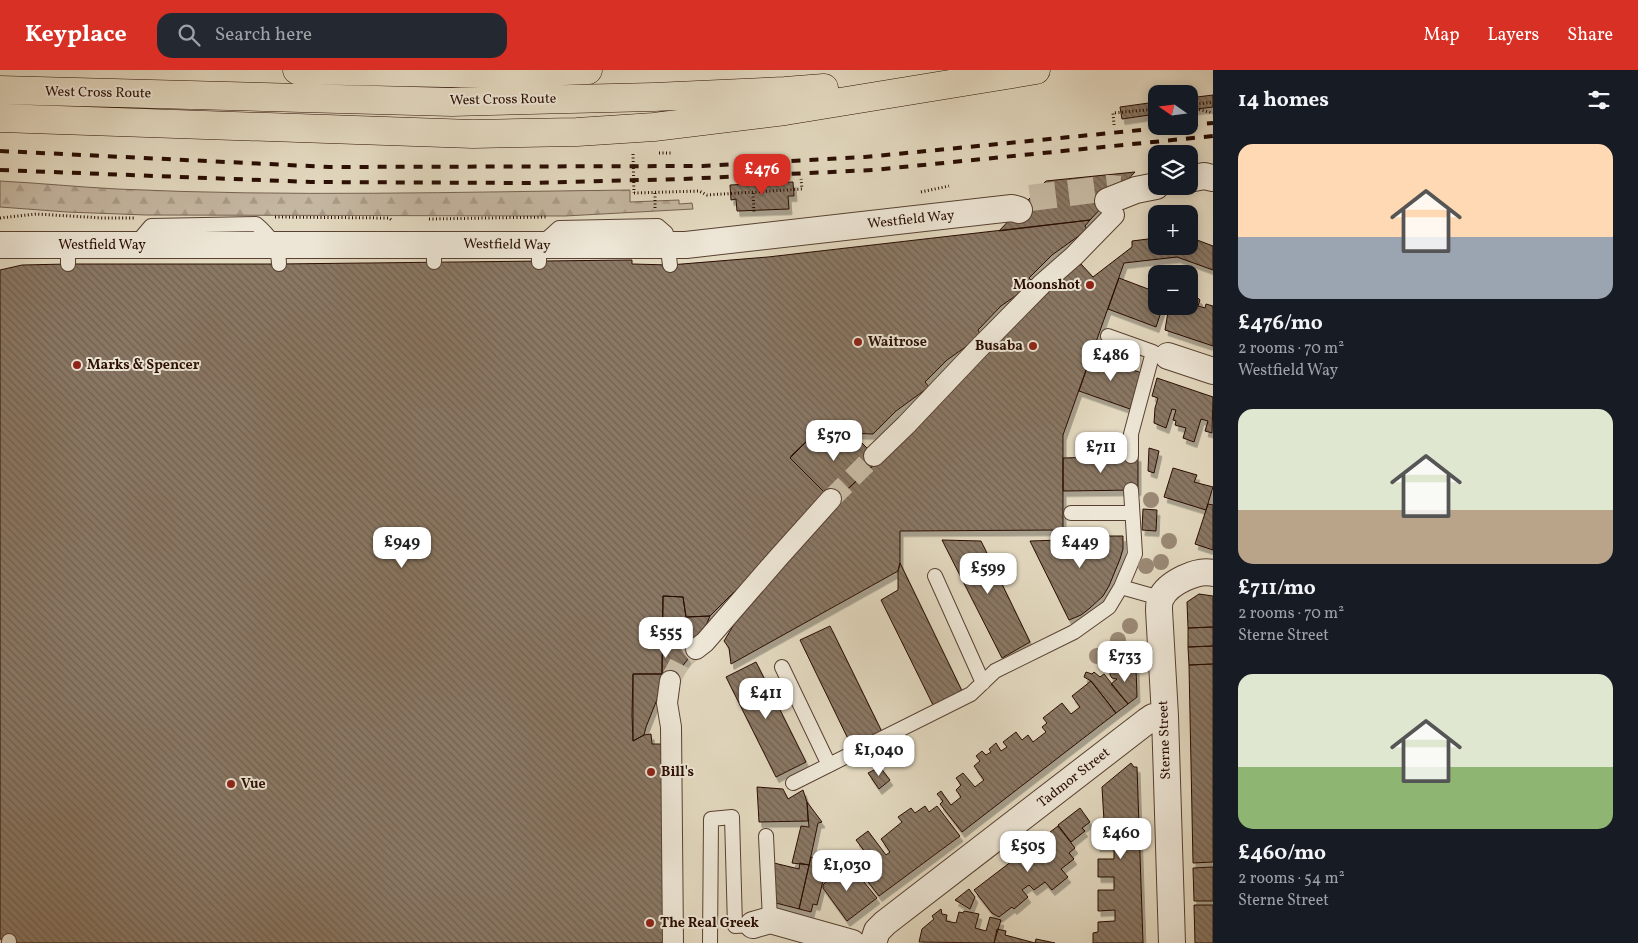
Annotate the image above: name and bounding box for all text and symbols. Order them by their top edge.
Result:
search box [157,13,507,58]
text: Keyplace [25,18,127,52]
icon: search [175,21,203,49]
text: Search here [215,22,312,48]
text: Map [1423,23,1459,48]
text: Layers [1487,23,1539,48]
text: Share [1567,23,1613,48]
street label: West Cross Route [45,83,152,103]
north arrow [1148,85,1198,135]
map controls [1148,85,1198,315]
text: 14 homes [1238,86,1329,115]
icon: filters [1585,86,1613,114]
street label: West Cross Route [450,90,557,110]
button: layers [1148,145,1198,195]
pin: £476 [732,154,792,196]
text: £476 [744,159,780,181]
icon: home [1381,176,1471,266]
button: + [1148,205,1198,255]
street label: Westfield Way [866,206,956,234]
street label: Westfield Way [463,235,551,255]
street label: Westfield Way [58,236,146,255]
button: − [1148,265,1198,315]
place label: Moonshot [1013,276,1080,295]
marker: Moonshot [1084,279,1096,291]
text: £476/mo [1238,309,1323,338]
place label: Waitrose [868,333,927,352]
marker: Waitrose [852,336,864,348]
place label: Busaba [975,337,1023,356]
text: 2 rooms · 70 m² [1238,338,1344,360]
marker: Busaba [1027,340,1039,352]
pin: £486 [1081,340,1141,382]
text: £486 [1093,345,1129,367]
place label: Marks & Spencer [87,356,200,375]
marker: Marks & Spencer [71,359,83,371]
text: Westfield Way [1238,360,1338,382]
pin: £570 [804,420,864,462]
text: £570 [817,425,851,447]
pin: £711 [1071,432,1131,474]
text: £711 [1086,437,1116,459]
icon: home [1381,441,1471,531]
pin: £949 [372,526,432,569]
pin: £449 [1050,526,1110,569]
text: £949 [384,532,420,554]
text: £449 [1061,532,1099,554]
pin: £599 [958,552,1018,595]
text: £599 [971,558,1005,580]
text: £711/mo [1238,574,1316,603]
text: 2 rooms · 70 m² [1238,603,1344,625]
pin: £555 [636,616,696,659]
text: £555 [650,622,682,644]
text: Sterne Street [1238,625,1329,647]
pin: £733 [1095,640,1155,683]
text: £733 [1109,646,1141,668]
pin: £411 [736,678,796,720]
text: £411 [750,683,782,705]
street label: Sterne Street [1154,700,1176,780]
icon: home [1381,706,1471,796]
pin: £1,040 [838,734,920,777]
text: £1,040 [854,740,904,762]
street label: Tadmor Street [1034,744,1114,812]
place label: Bill's [661,763,694,782]
marker: Bill's [645,766,657,778]
place label: Vue [241,775,266,794]
marker: Vue [225,778,237,790]
pin: £460 [1091,818,1151,860]
text: £460 [1102,823,1140,845]
pin: £505 [998,830,1058,873]
text: £505 [1011,836,1045,858]
text: £460/mo [1238,839,1326,868]
pin: £1,030 [806,850,888,892]
text: £1,030 [823,855,871,877]
text: 2 rooms · 54 m² [1238,868,1345,890]
text: Sterne Street [1238,890,1329,912]
place label: The Real Greek [660,914,760,933]
marker: The Real Greek [644,917,656,929]

